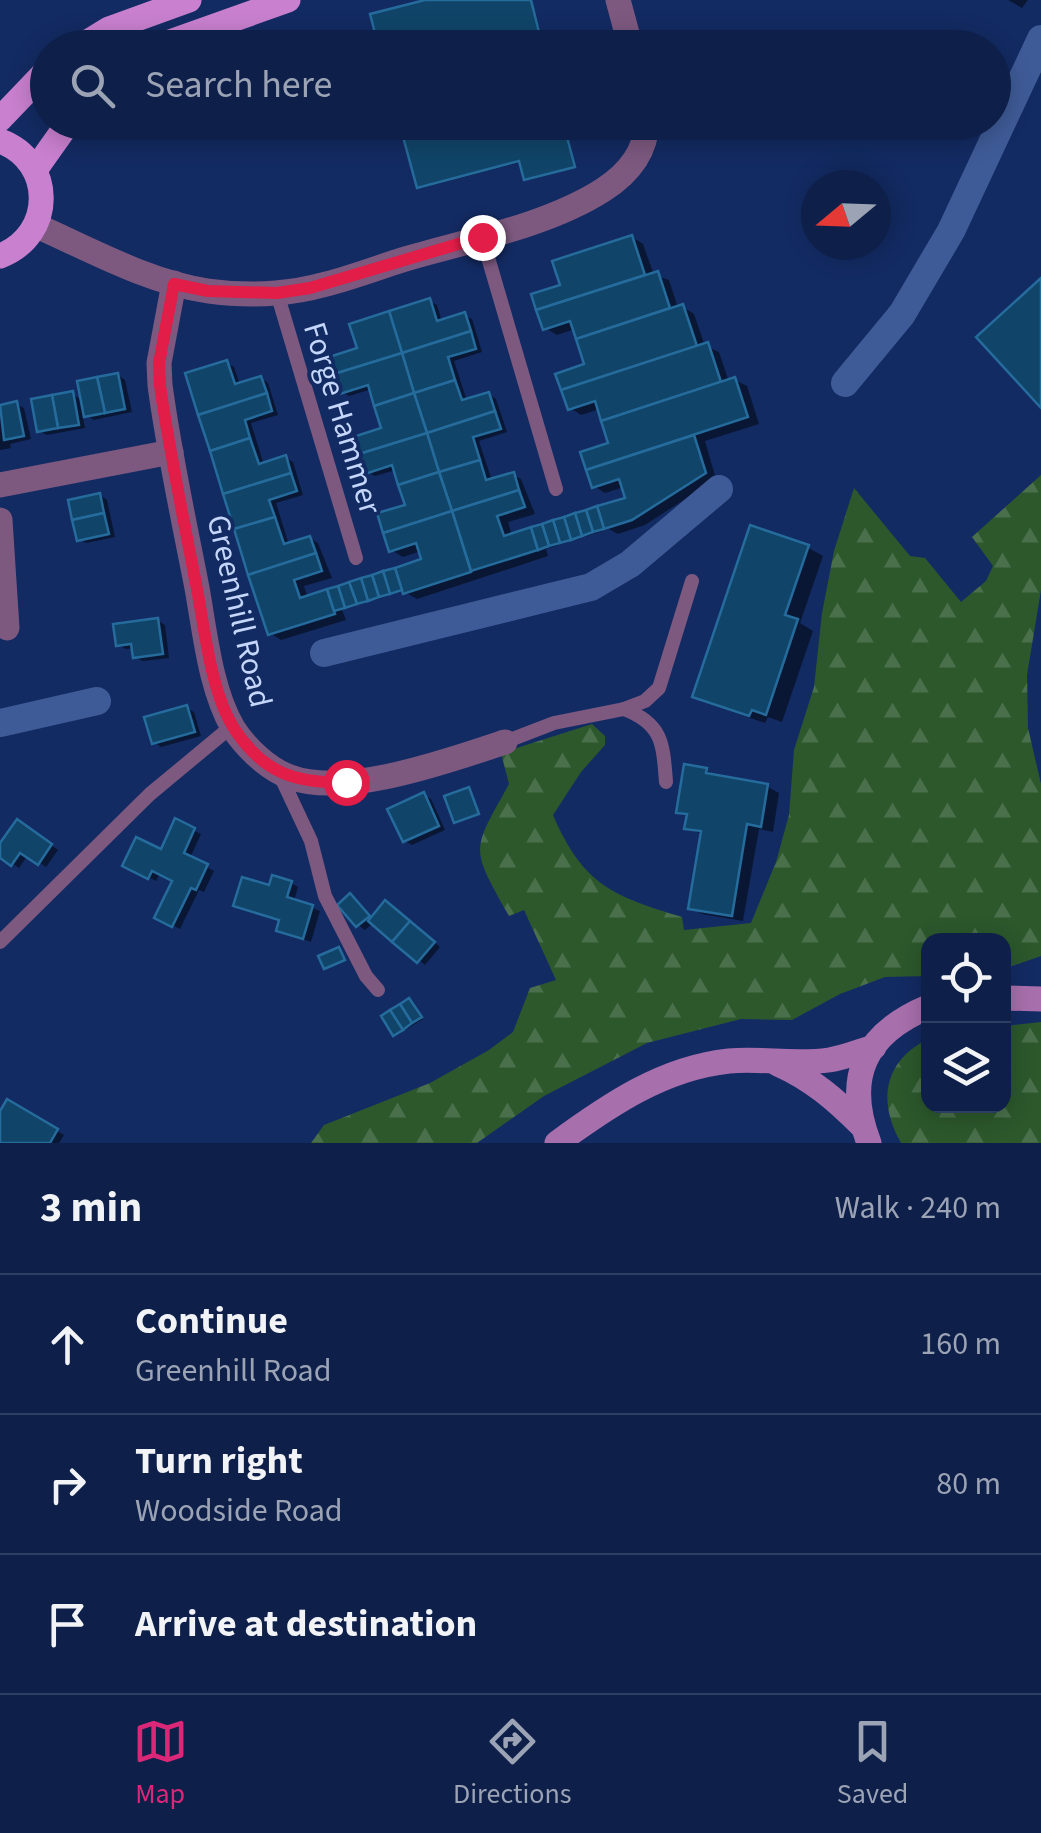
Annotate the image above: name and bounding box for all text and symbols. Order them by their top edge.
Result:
search box [30,30,1011,140]
icon: search [65,58,120,113]
text: Search here [145,58,332,112]
north arrow [801,170,891,260]
route end [460,215,506,261]
street label: Forge Hammer [291,317,393,521]
street label: Greenhill Road [195,510,284,712]
route start [324,760,370,806]
map controls [921,933,1011,1113]
button: locate [921,933,1011,1023]
button: layers [921,1023,1011,1113]
text: 3 min [40,1178,142,1238]
text: Walk · 240 m [835,1185,1001,1231]
text: Continue [135,1294,288,1348]
icon: ahead [40,1317,95,1372]
text: 160 m [920,1321,1001,1367]
text: Greenhill Road [135,1348,331,1394]
text: Turn right [135,1434,303,1488]
icon: right [40,1457,95,1512]
text: 80 m [936,1461,1001,1507]
text: Woodside Road [135,1488,343,1534]
icon: arrive [40,1597,95,1652]
text: Arrive at destination [135,1597,477,1651]
tab: Map [133,1714,188,1814]
tab: Directions [453,1714,572,1814]
tab: Saved [837,1714,908,1814]

